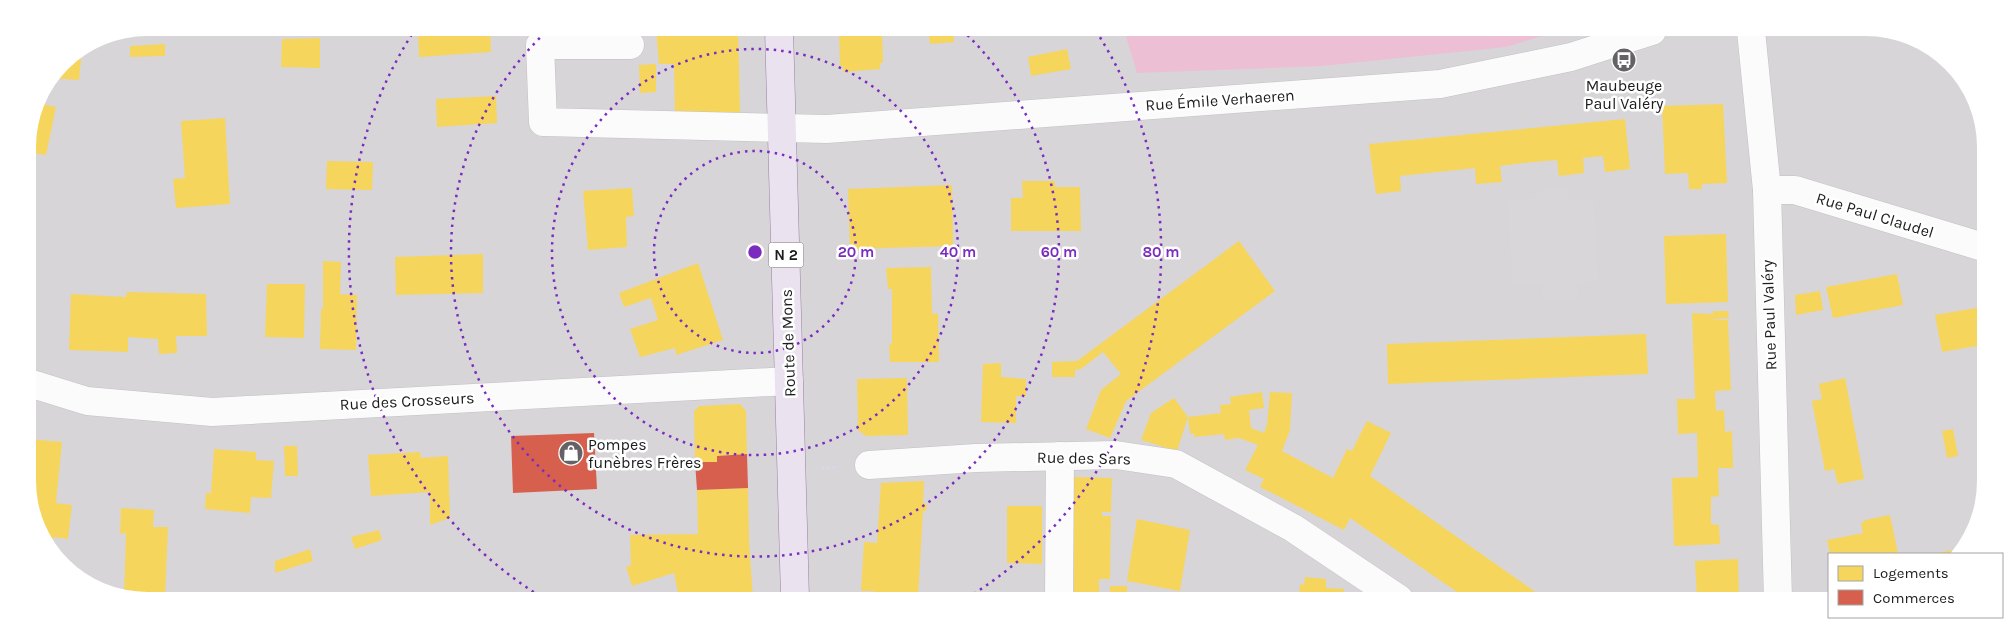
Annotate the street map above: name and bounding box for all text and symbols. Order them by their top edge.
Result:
bus stop icon: Maubeuge Paul Valéry [1611,47,1637,73]
place label: Maubeuge Paul Valéry [1585,76,1664,113]
street label: Rue Émile Verhaeren [1145,85,1295,115]
street label: Rue Paul Claudel [1814,188,1936,242]
road number: N 2 [768,242,804,268]
centre of rings [746,243,764,261]
text: 20 m [838,243,874,261]
text: 40 m [940,243,976,261]
text: 60 m [1041,243,1077,261]
text: 80 m [1142,243,1180,261]
street label: Rue Paul Valéry [1758,259,1780,370]
street label: Route de Mons [777,289,799,397]
street label: Rue des Crosseurs [339,388,475,414]
place label: Pompes funèbres Frères [588,435,702,472]
shop icon: Pompes funèbres Frères [558,440,584,466]
street label: Rue des Sars [1037,448,1131,468]
legend [1828,553,2003,618]
text: Logements [1873,564,1949,582]
text: Commerces [1873,589,1955,607]

